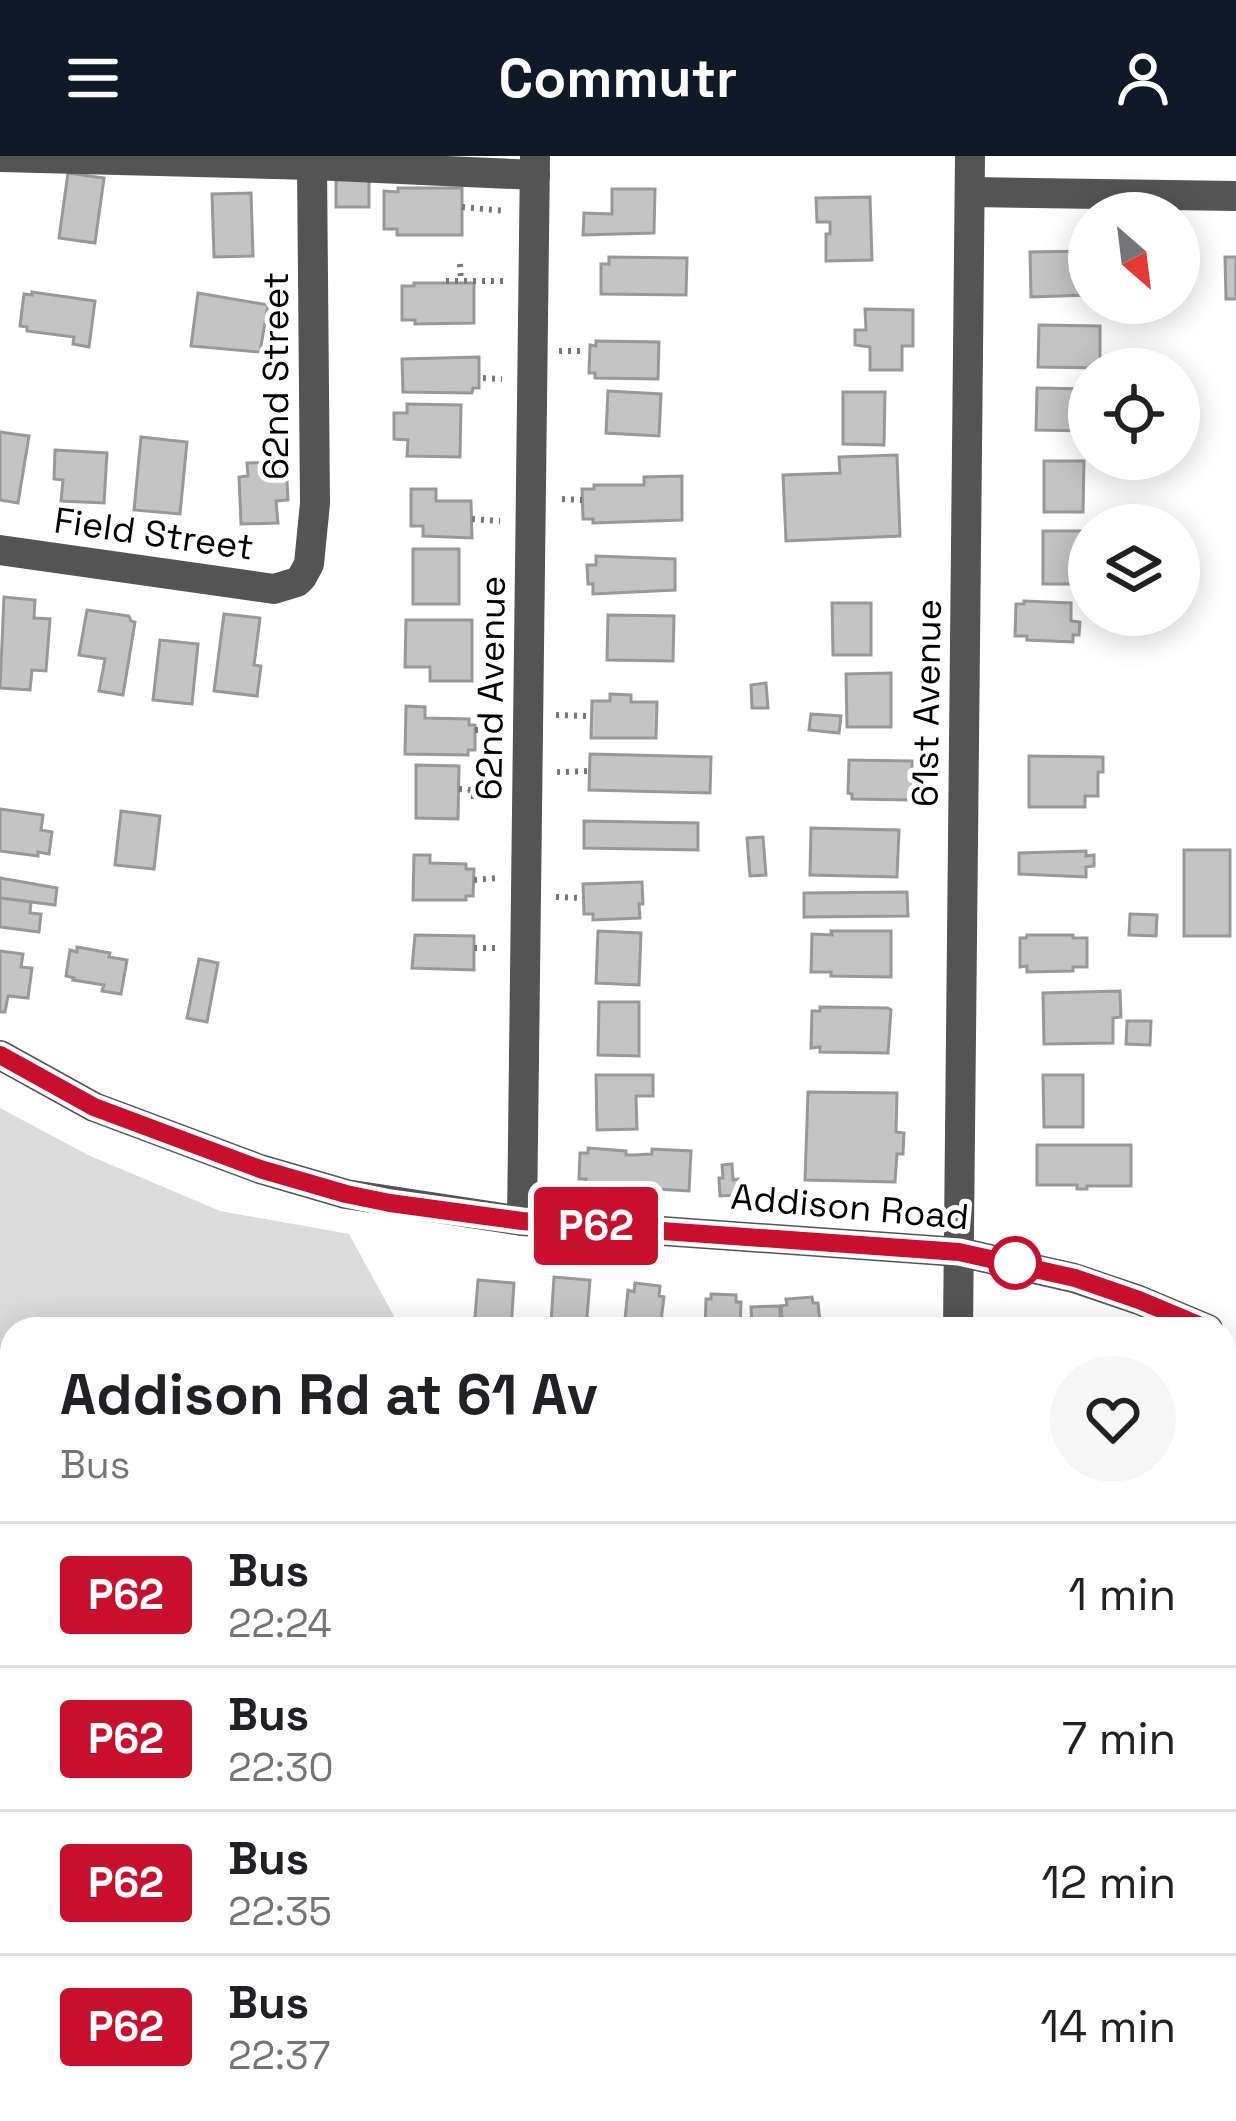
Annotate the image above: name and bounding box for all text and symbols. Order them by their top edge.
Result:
text: Commutr [499,44,737,113]
icon: menu [60,45,126,111]
icon: person [1110,45,1176,111]
north arrow [1068,192,1200,324]
map controls [1068,192,1200,636]
street label: 62nd Street [253,272,299,480]
button: locate [1068,348,1200,480]
street label: Field Street [51,497,257,571]
button: layers [1068,504,1200,636]
street label: 62nd Avenue [466,575,516,801]
street label: 61st Avenue [902,599,952,807]
street label: Addison Road [729,1174,971,1240]
line badge: P62 [527,1187,665,1265]
text: P62 [558,1199,634,1252]
unlabelled marker [990,1238,1040,1288]
button: heart [1050,1356,1176,1482]
text: Addison Rd at 61 Av [60,1358,598,1431]
text: Bus [60,1440,130,1489]
text: Bus [228,1542,309,1599]
text: 1 min [1068,1566,1176,1623]
text: P62 [88,1568,164,1621]
text: 22:24 [228,1599,332,1648]
text: Bus [228,1686,309,1743]
text: 7 min [1062,1710,1176,1767]
text: P62 [88,1712,164,1765]
text: 22:30 [228,1743,333,1792]
text: Bus [228,1830,309,1887]
text: 12 min [1041,1854,1176,1911]
text: P62 [88,1856,164,1909]
text: 22:35 [228,1887,332,1936]
text: Bus [228,1974,309,2031]
text: 14 min [1040,1998,1176,2055]
text: P62 [88,2000,164,2053]
text: 22:37 [228,2031,330,2080]

